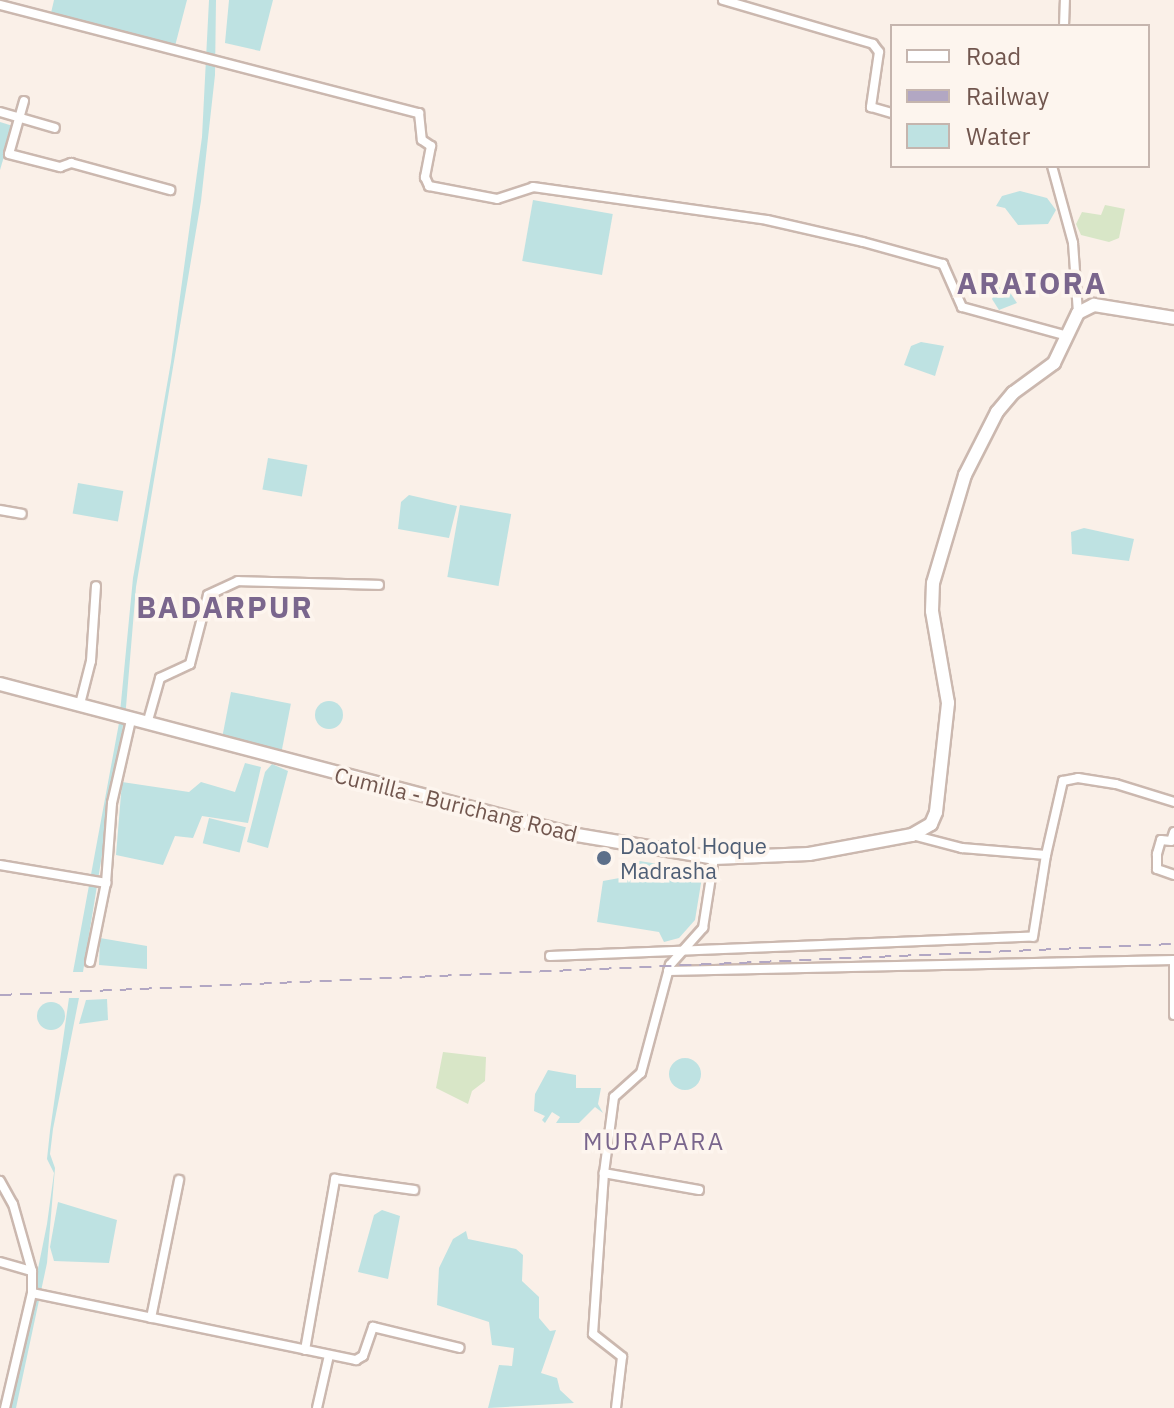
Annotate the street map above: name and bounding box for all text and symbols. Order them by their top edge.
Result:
legend [890,24,1150,168]
text: Road [966,40,1021,72]
text: Railway [966,80,1049,112]
text: Water [966,120,1030,152]
district label: ARAIORA [957,265,1107,301]
district label: BADARPUR [136,589,314,625]
street label: Cumilla - Burichang Road [332,761,580,847]
place label: Daoatol Hoque Madrasha [620,832,767,884]
marker: Daoatol Hoque Madrasha [595,849,613,867]
district label: MURAPARA [583,1128,725,1156]

